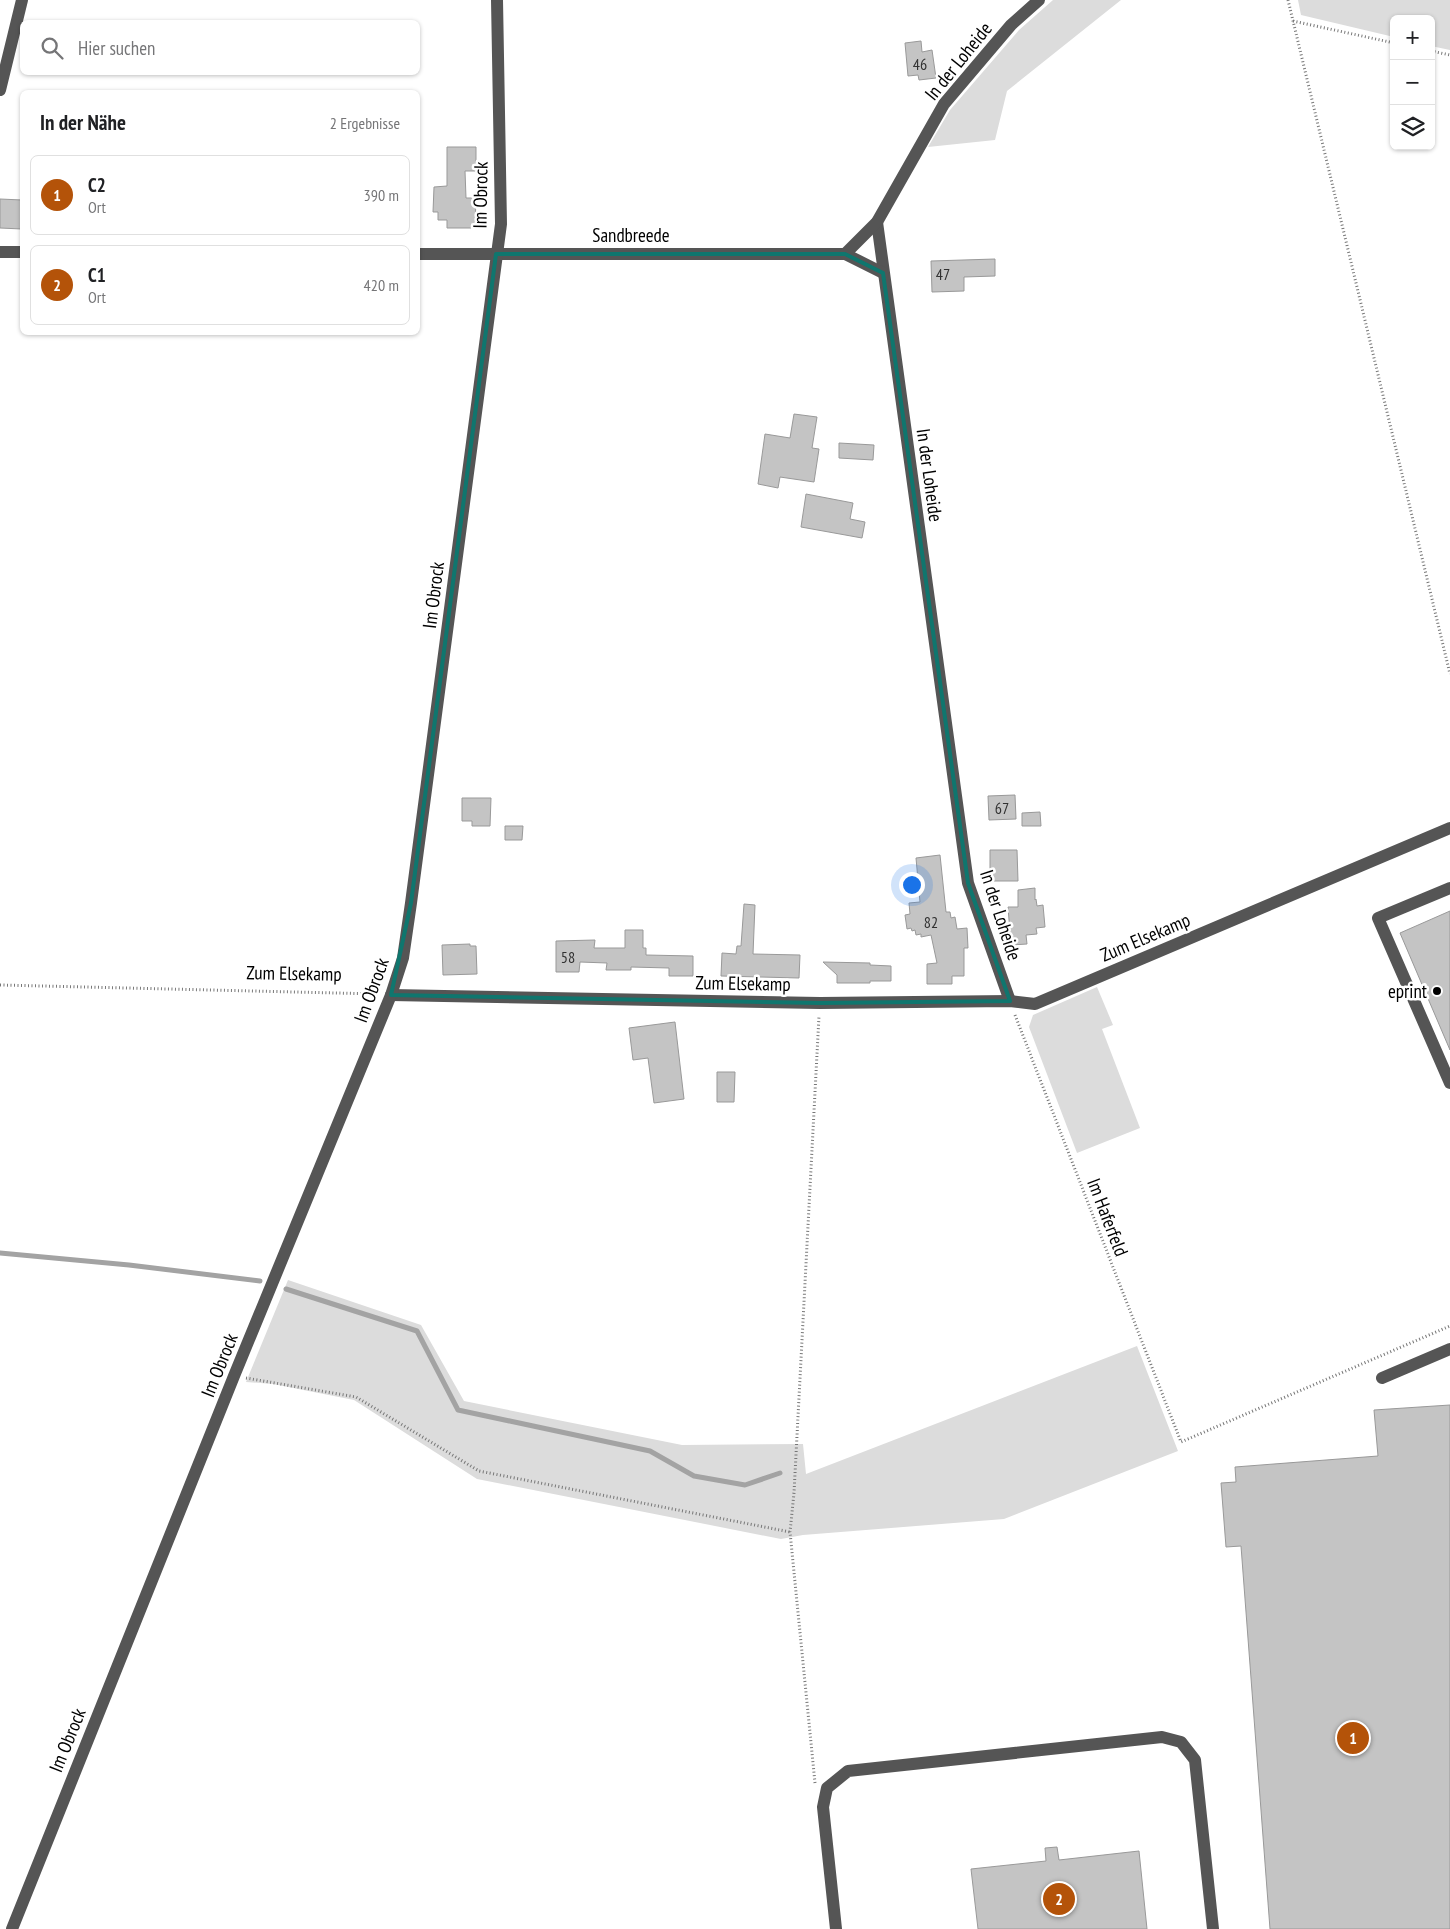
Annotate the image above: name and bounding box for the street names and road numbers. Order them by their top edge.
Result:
street label: In der Loheide [919,17,997,105]
street label: Im Obrock [467,161,493,229]
street label: Sandbreede [592,223,670,247]
street label: In der Loheide [912,427,948,523]
street label: Im Obrock [417,560,449,630]
street label: In der Loheide [975,867,1027,963]
street label: Zum Elsekamp [1097,907,1193,967]
street label: Im Obrock [348,954,394,1026]
street label: Zum Elsekamp [246,960,342,986]
street label: Zum Elsekamp [695,970,791,996]
street label: Im Haferfeld [1082,1175,1134,1259]
street label: Im Obrock [195,1329,243,1401]
street label: Im Obrock [43,1704,91,1776]

